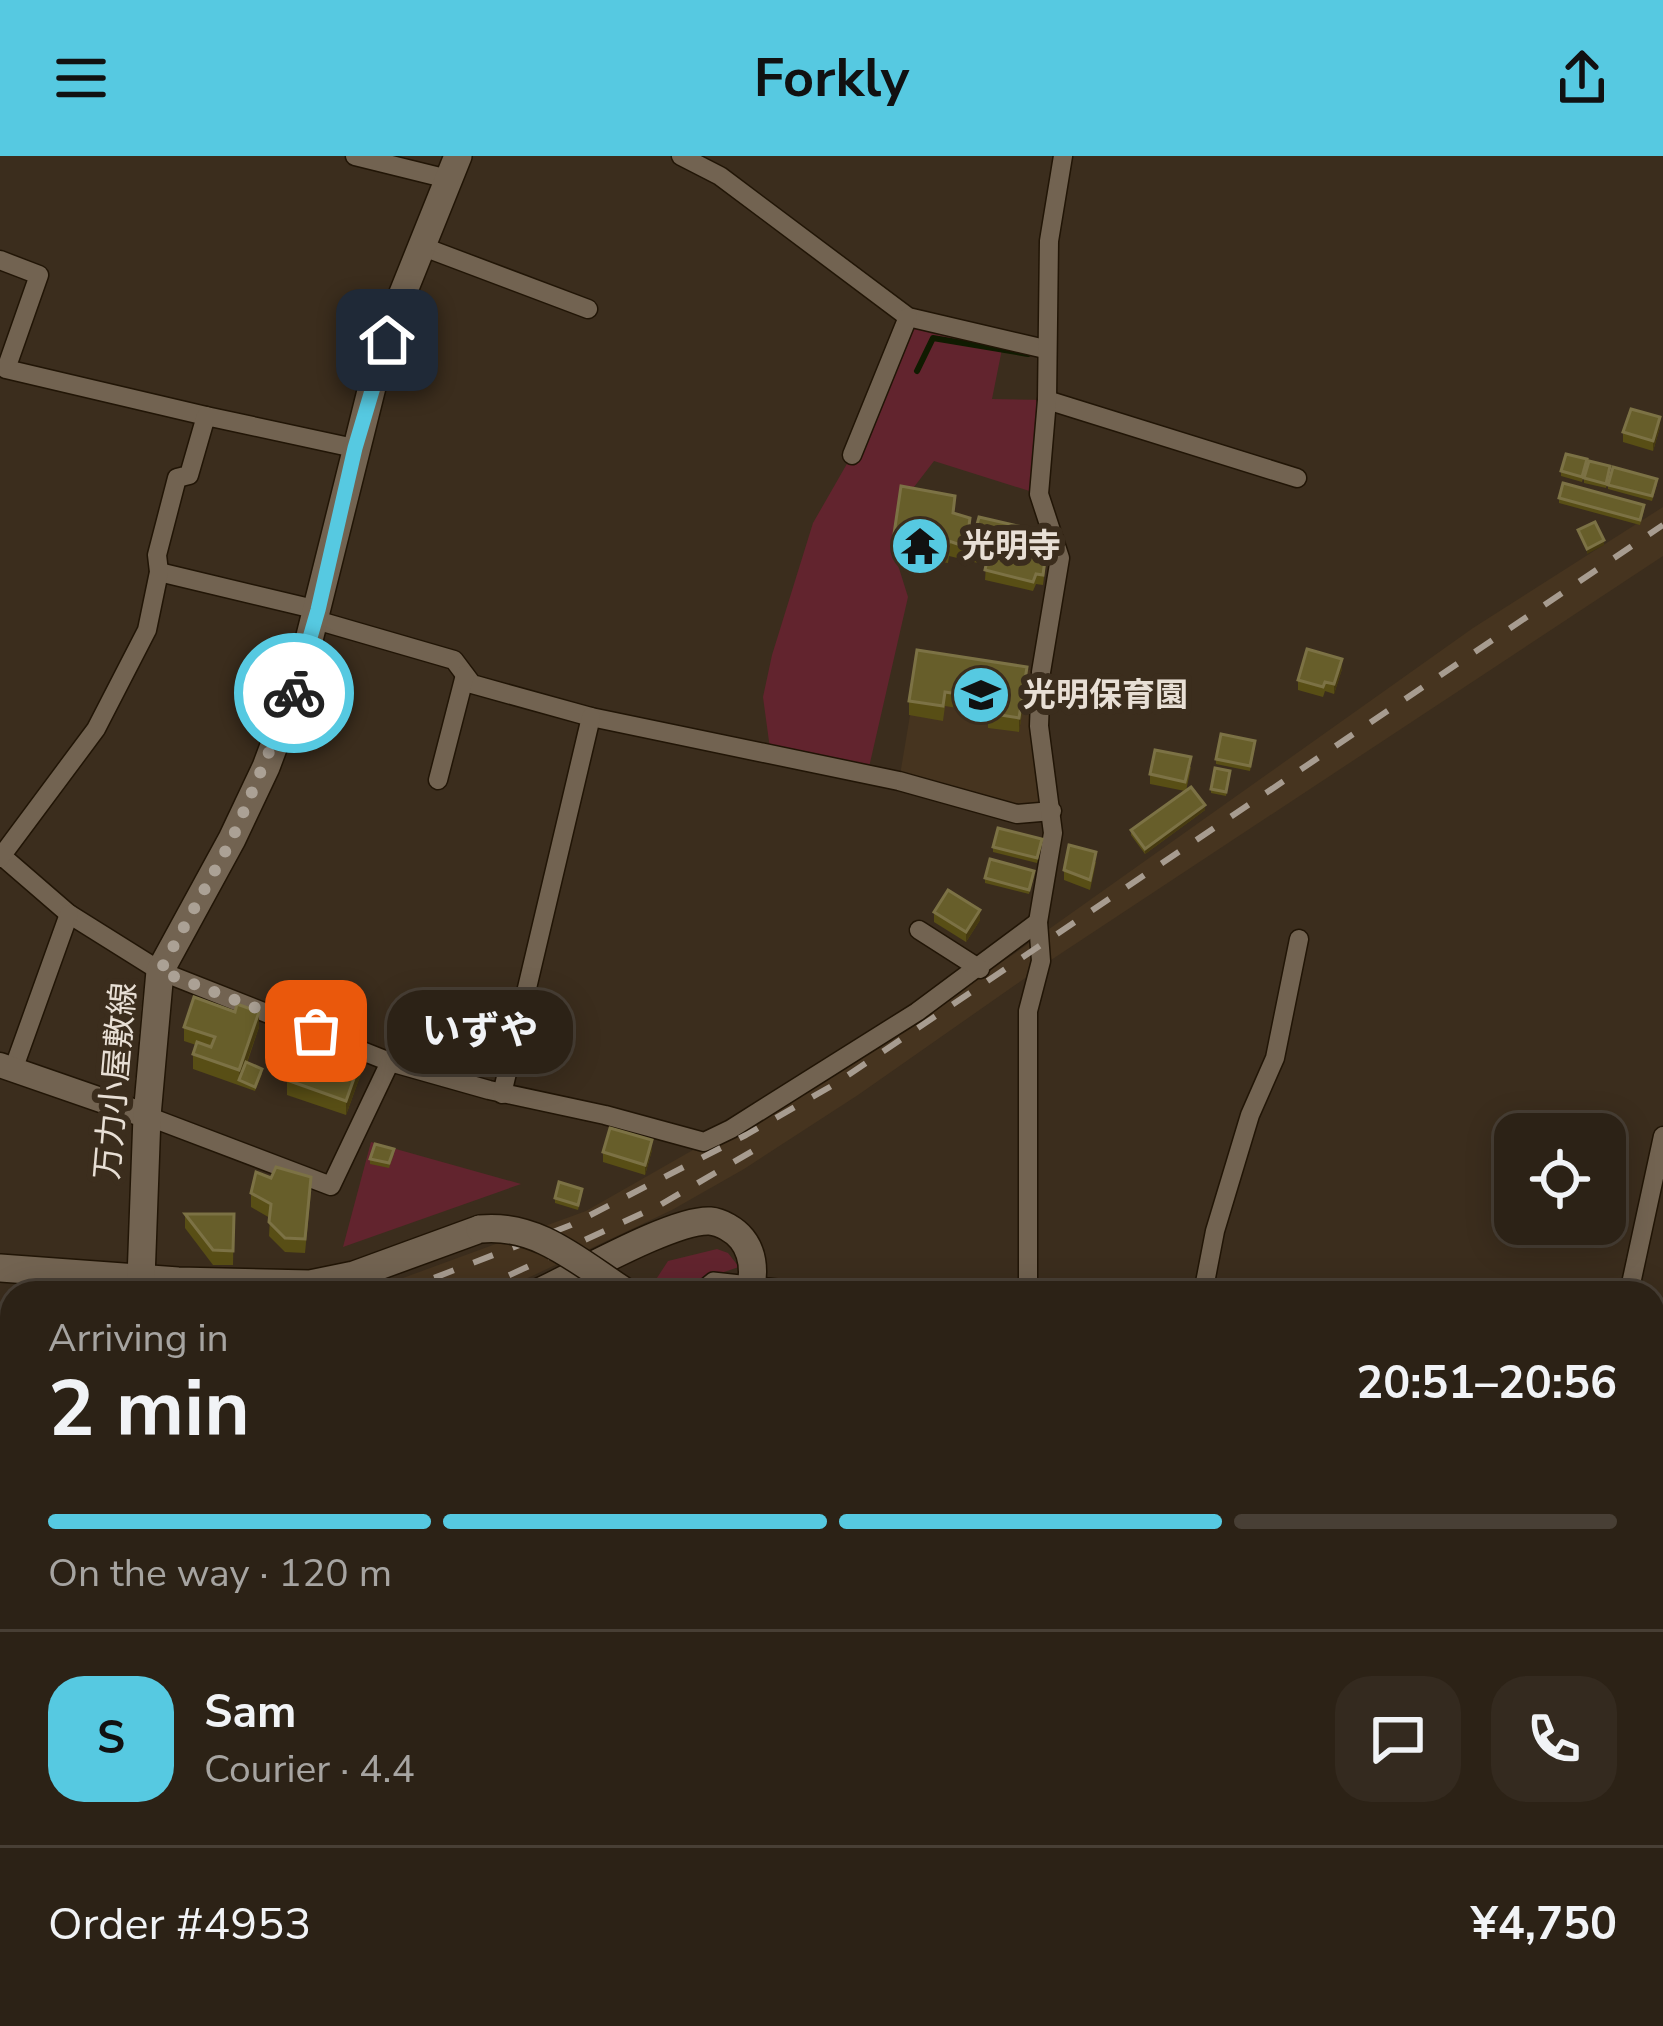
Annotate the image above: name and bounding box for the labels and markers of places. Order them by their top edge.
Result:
pin [336,289,438,391]
temple icon: 光明寺 [889,515,951,577]
place label: 光明寺 [962,524,1061,569]
school or university icon: 光明保育園 [950,664,1012,726]
place label: 光明保育園 [1023,673,1188,718]
pin [265,980,367,1082]
callout: いずや [388,989,574,1073]

